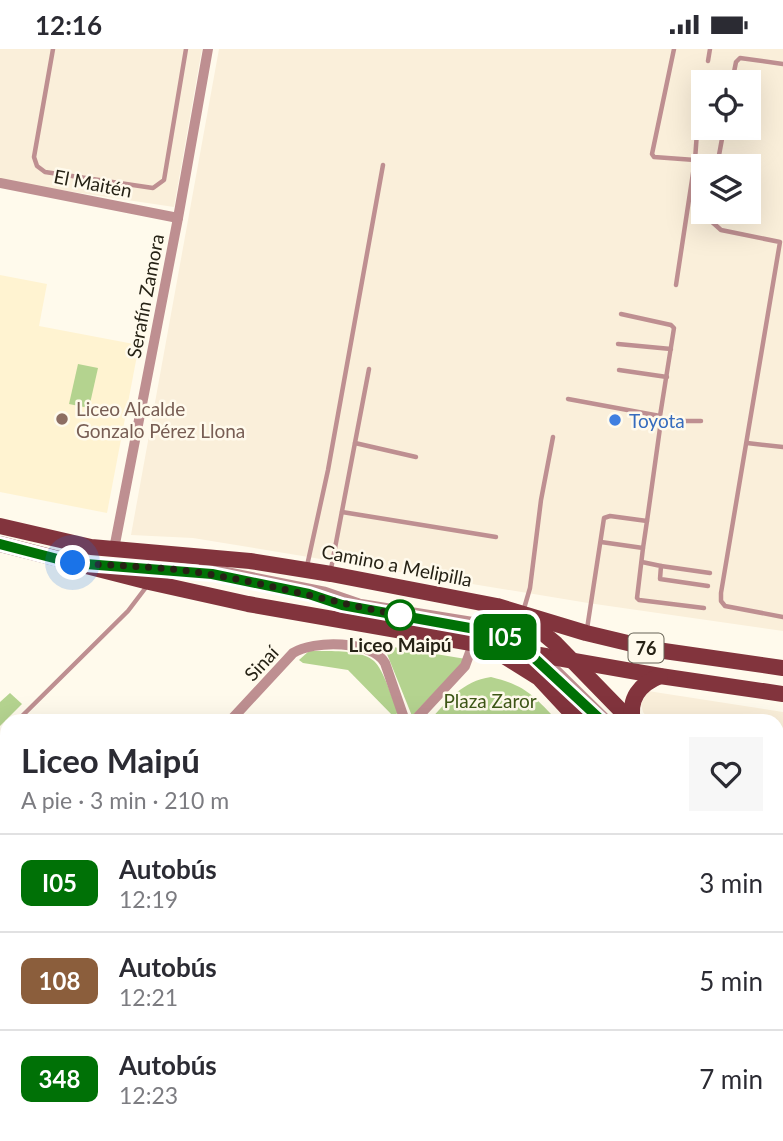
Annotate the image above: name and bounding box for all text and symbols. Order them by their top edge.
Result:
text: 12:16 [35,9,102,41]
map controls [691,70,761,224]
button: locate [691,70,761,140]
button: layers [691,154,761,224]
street label: El Maitén [52,164,134,202]
street label: Serafín Zamora [122,232,168,360]
place label: Liceo Alcalde Gonzalo Pérez Llona [76,397,245,442]
place label: Toyota [629,409,685,432]
marker: Liceo Alcalde Gonzalo Pérez Llona [54,411,70,427]
marker: Toyota [607,412,623,428]
street label: Camino a Melipilla [320,539,474,591]
your location [55,545,90,580]
marker: Liceo Maipú [385,600,415,630]
line badge: I05 [465,614,545,660]
text: I05 [488,622,522,651]
place label: Liceo Maipú [348,633,452,656]
road number: 76 [628,633,664,663]
street label: Sinaí [239,640,284,685]
park label: Plaza Zaror [443,689,537,712]
button: heart [689,737,763,811]
text: Liceo Maipú [21,740,200,780]
text: A pie · 3 min · 210 m [21,786,229,814]
text: Autobús [119,853,217,885]
text: 3 min [699,867,763,899]
text: I05 [42,868,77,897]
text: 12:19 [119,885,178,913]
text: Autobús [119,951,217,983]
text: 5 min [699,965,763,997]
text: 108 [39,966,80,995]
text: 12:21 [119,983,178,1011]
text: Autobús [119,1049,217,1081]
text: 7 min [699,1063,763,1095]
text: 348 [39,1064,80,1093]
text: 12:23 [119,1081,178,1109]

